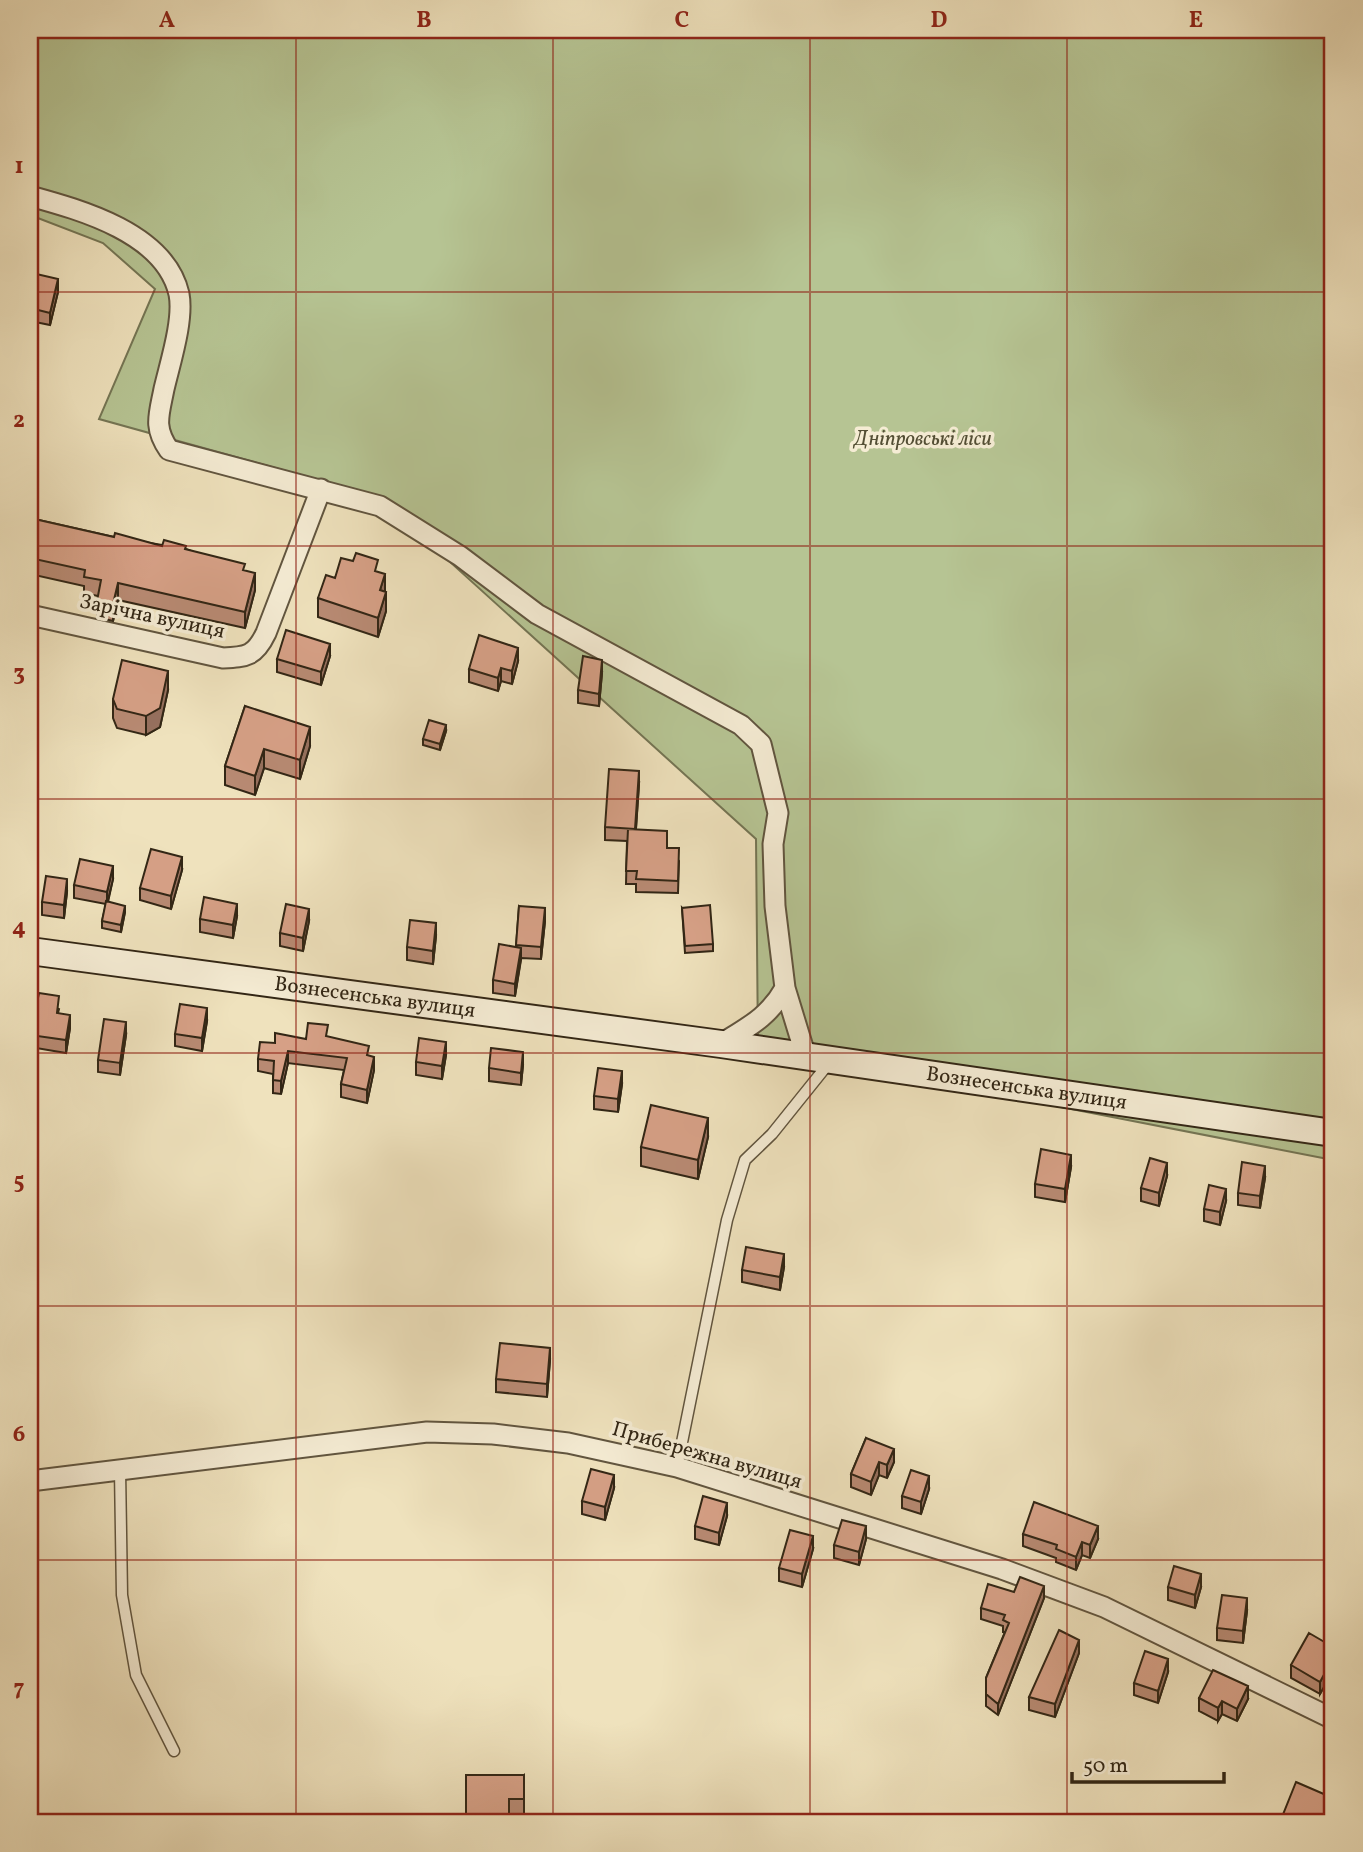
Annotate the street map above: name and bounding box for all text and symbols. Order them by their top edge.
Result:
text: A [159,5,175,37]
text: B [416,5,432,37]
text: C [675,5,689,37]
text: D [931,5,948,37]
text: E [1189,5,1203,37]
text: 1 [14,151,24,183]
text: 2 [13,405,25,437]
park label: Дніпровські ліси [852,425,992,454]
street label: Зарічна вулиця [77,587,227,647]
text: 3 [13,658,25,690]
text: 4 [12,912,26,944]
street label: Вознесенська вулиця [273,970,477,1025]
street label: Вознесенська вулиця [924,1060,1129,1117]
text: 5 [13,1166,25,1198]
street label: Прибережна вулиця [609,1415,805,1497]
text: 6 [13,1419,25,1451]
text: 7 [14,1673,25,1705]
scale bar [1072,1740,1225,1784]
text: 50 m [1083,1752,1128,1781]

